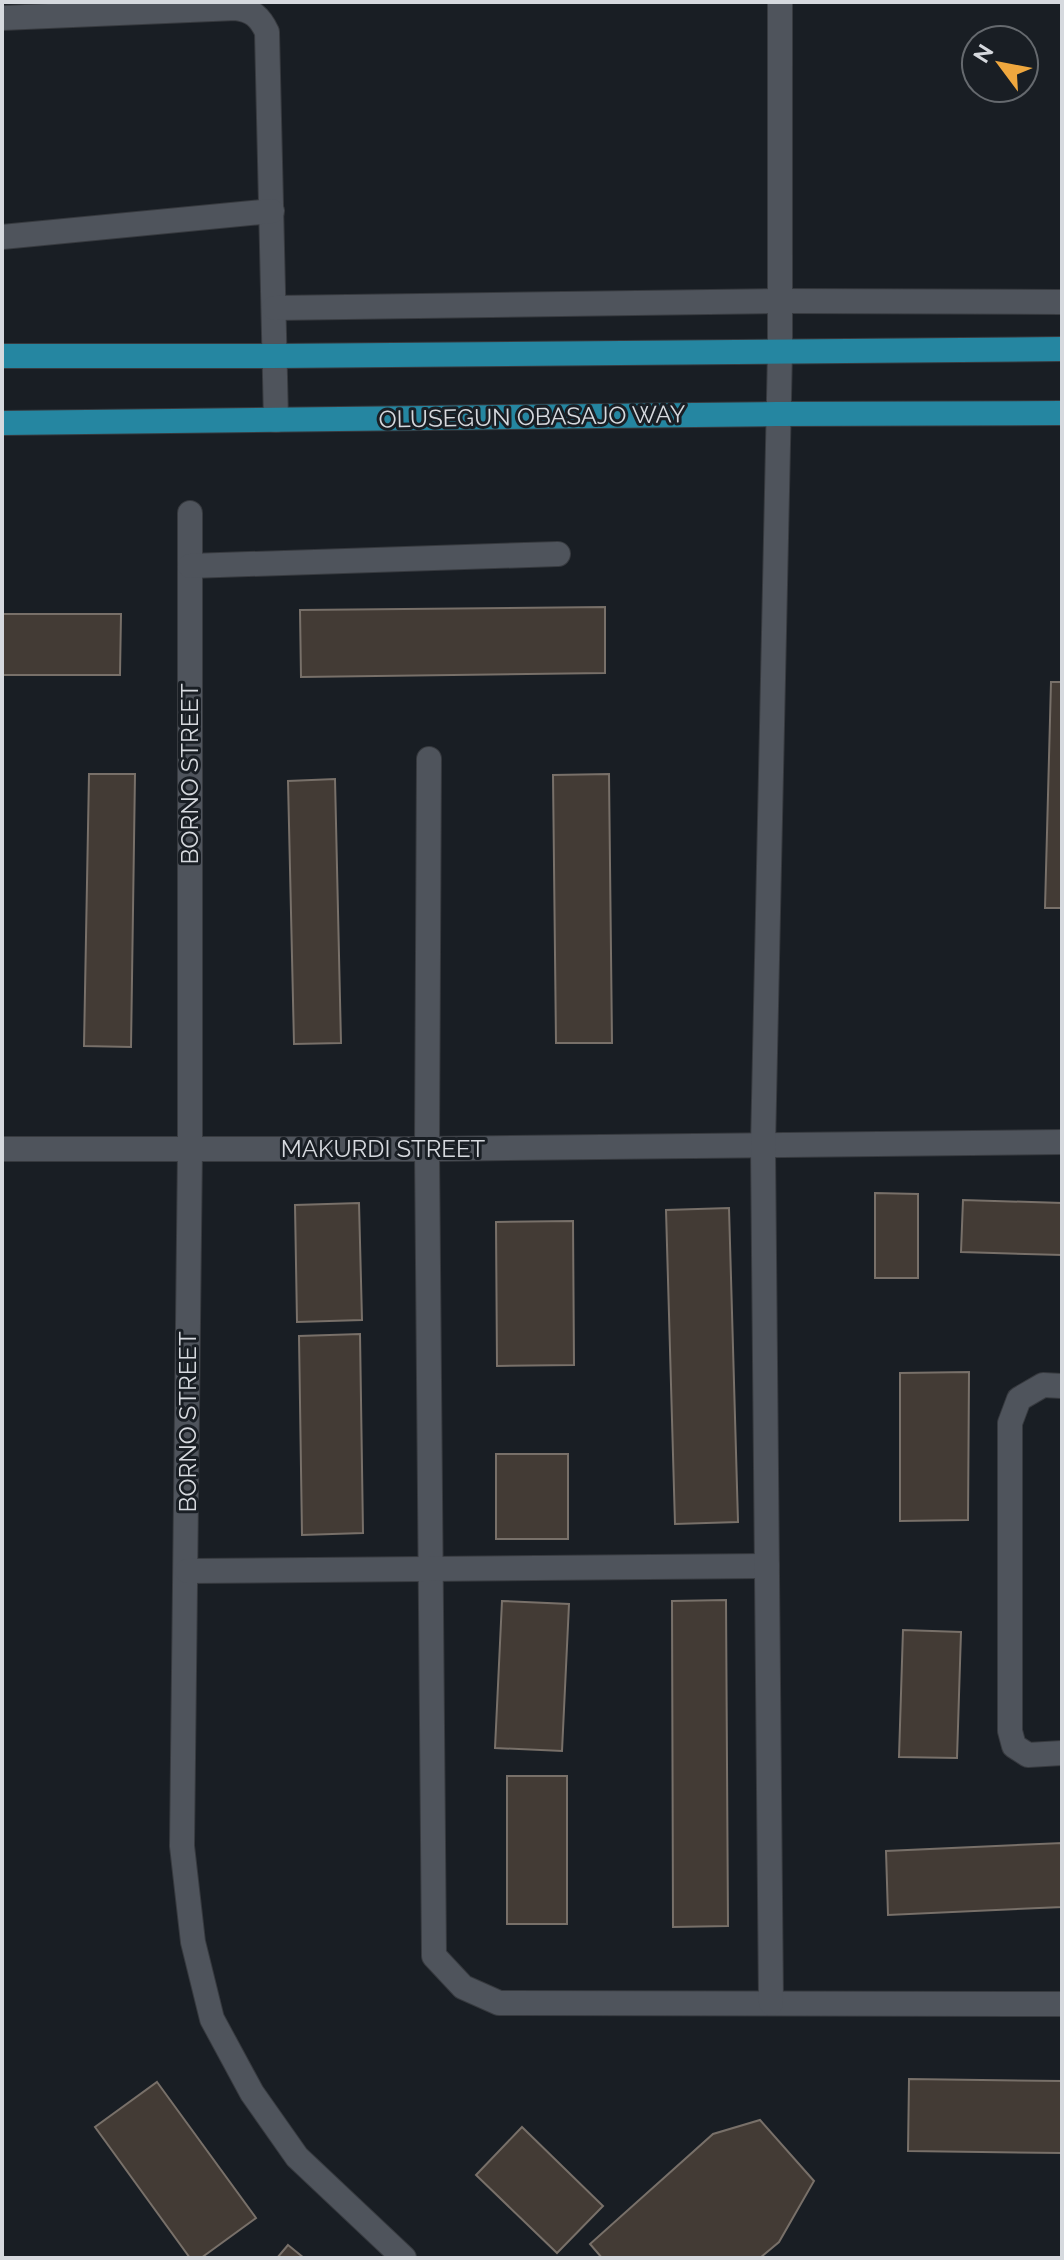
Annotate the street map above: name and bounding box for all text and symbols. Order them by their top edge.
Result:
north arrow [960,24,1040,104]
text: N [968,39,999,67]
street label: OLUSEGUN OBASAJO WAY [378,399,686,434]
street label: BORNO STREET [175,683,204,865]
street label: MAKURDI STREET [281,1134,486,1163]
street label: BORNO STREET [173,1331,202,1513]

